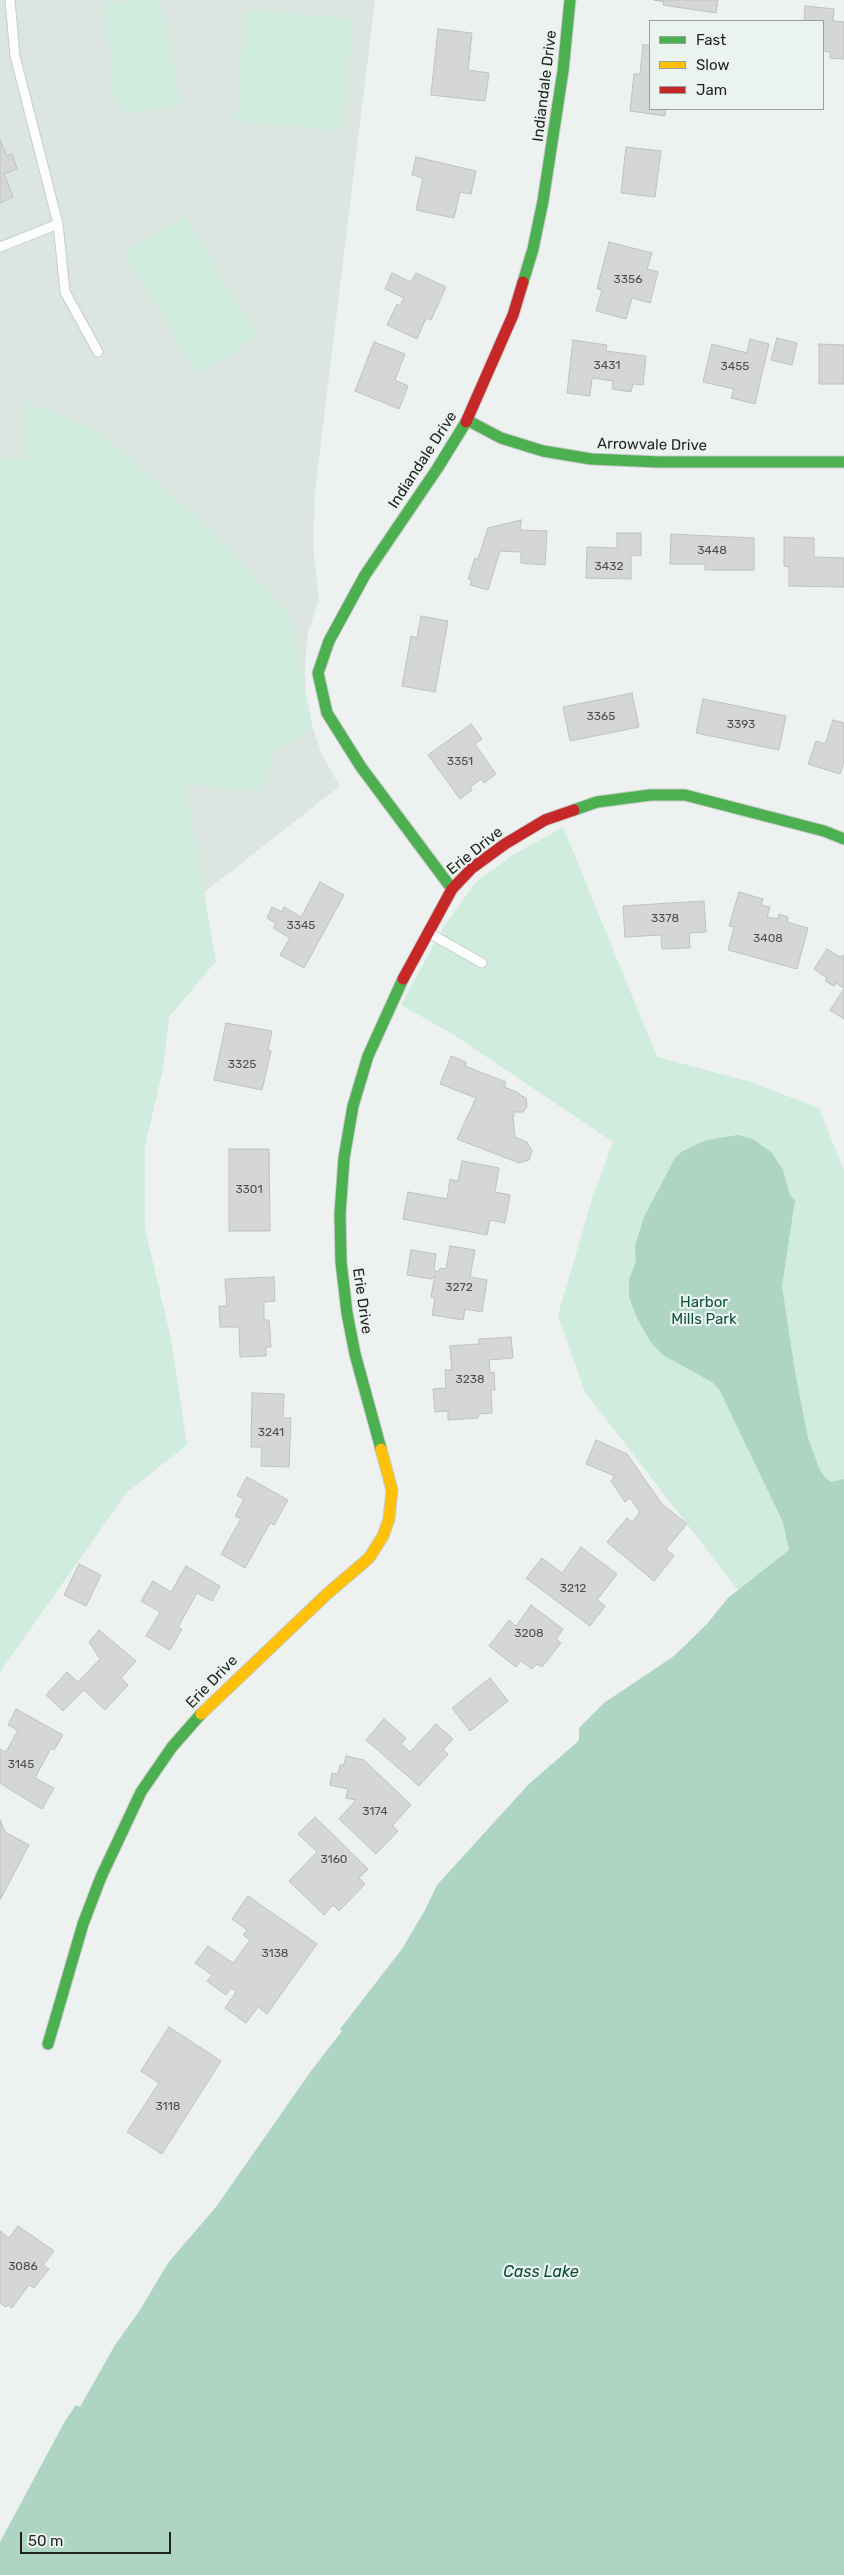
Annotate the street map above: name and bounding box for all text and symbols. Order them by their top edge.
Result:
legend [649,20,824,110]
street label: Indiandale Drive [529,29,561,143]
text: Fast [696,31,726,49]
text: Slow [696,56,729,74]
text: Jam [696,81,727,99]
house number: 3356 [614,273,642,287]
house number: 3431 [594,359,620,373]
house number: 3455 [721,360,749,374]
street label: Indiandale Drive [385,408,461,512]
street label: Arrowvale Drive [597,435,707,455]
house number: 3448 [697,544,727,558]
house number: 3432 [595,560,623,574]
house number: 3365 [587,710,615,724]
house number: 3393 [727,718,755,732]
house number: 3351 [447,755,473,769]
street label: Erie Drive [443,823,507,879]
house number: 3378 [651,912,679,926]
house number: 3345 [286,919,316,933]
house number: 3408 [753,932,783,946]
house number: 3325 [228,1058,256,1072]
house number: 3301 [235,1183,263,1197]
street label: Erie Drive [348,1267,376,1335]
house number: 3272 [445,1281,473,1295]
park label: Harbor Mills Park [671,1294,737,1329]
house number: 3238 [455,1373,485,1387]
house number: 3241 [258,1426,284,1440]
house number: 3212 [560,1582,586,1596]
house number: 3208 [514,1627,544,1641]
street label: Erie Drive [182,1652,242,1712]
house number: 3145 [8,1758,34,1772]
house number: 3174 [362,1805,388,1819]
house number: 3160 [321,1853,347,1867]
house number: 3138 [262,1947,288,1961]
house number: 3118 [156,2100,180,2114]
house number: 3086 [8,2260,38,2274]
water label: Cass Lake [503,2262,579,2282]
scale bar [22,2522,174,2554]
text: 50 m [28,2532,63,2550]

